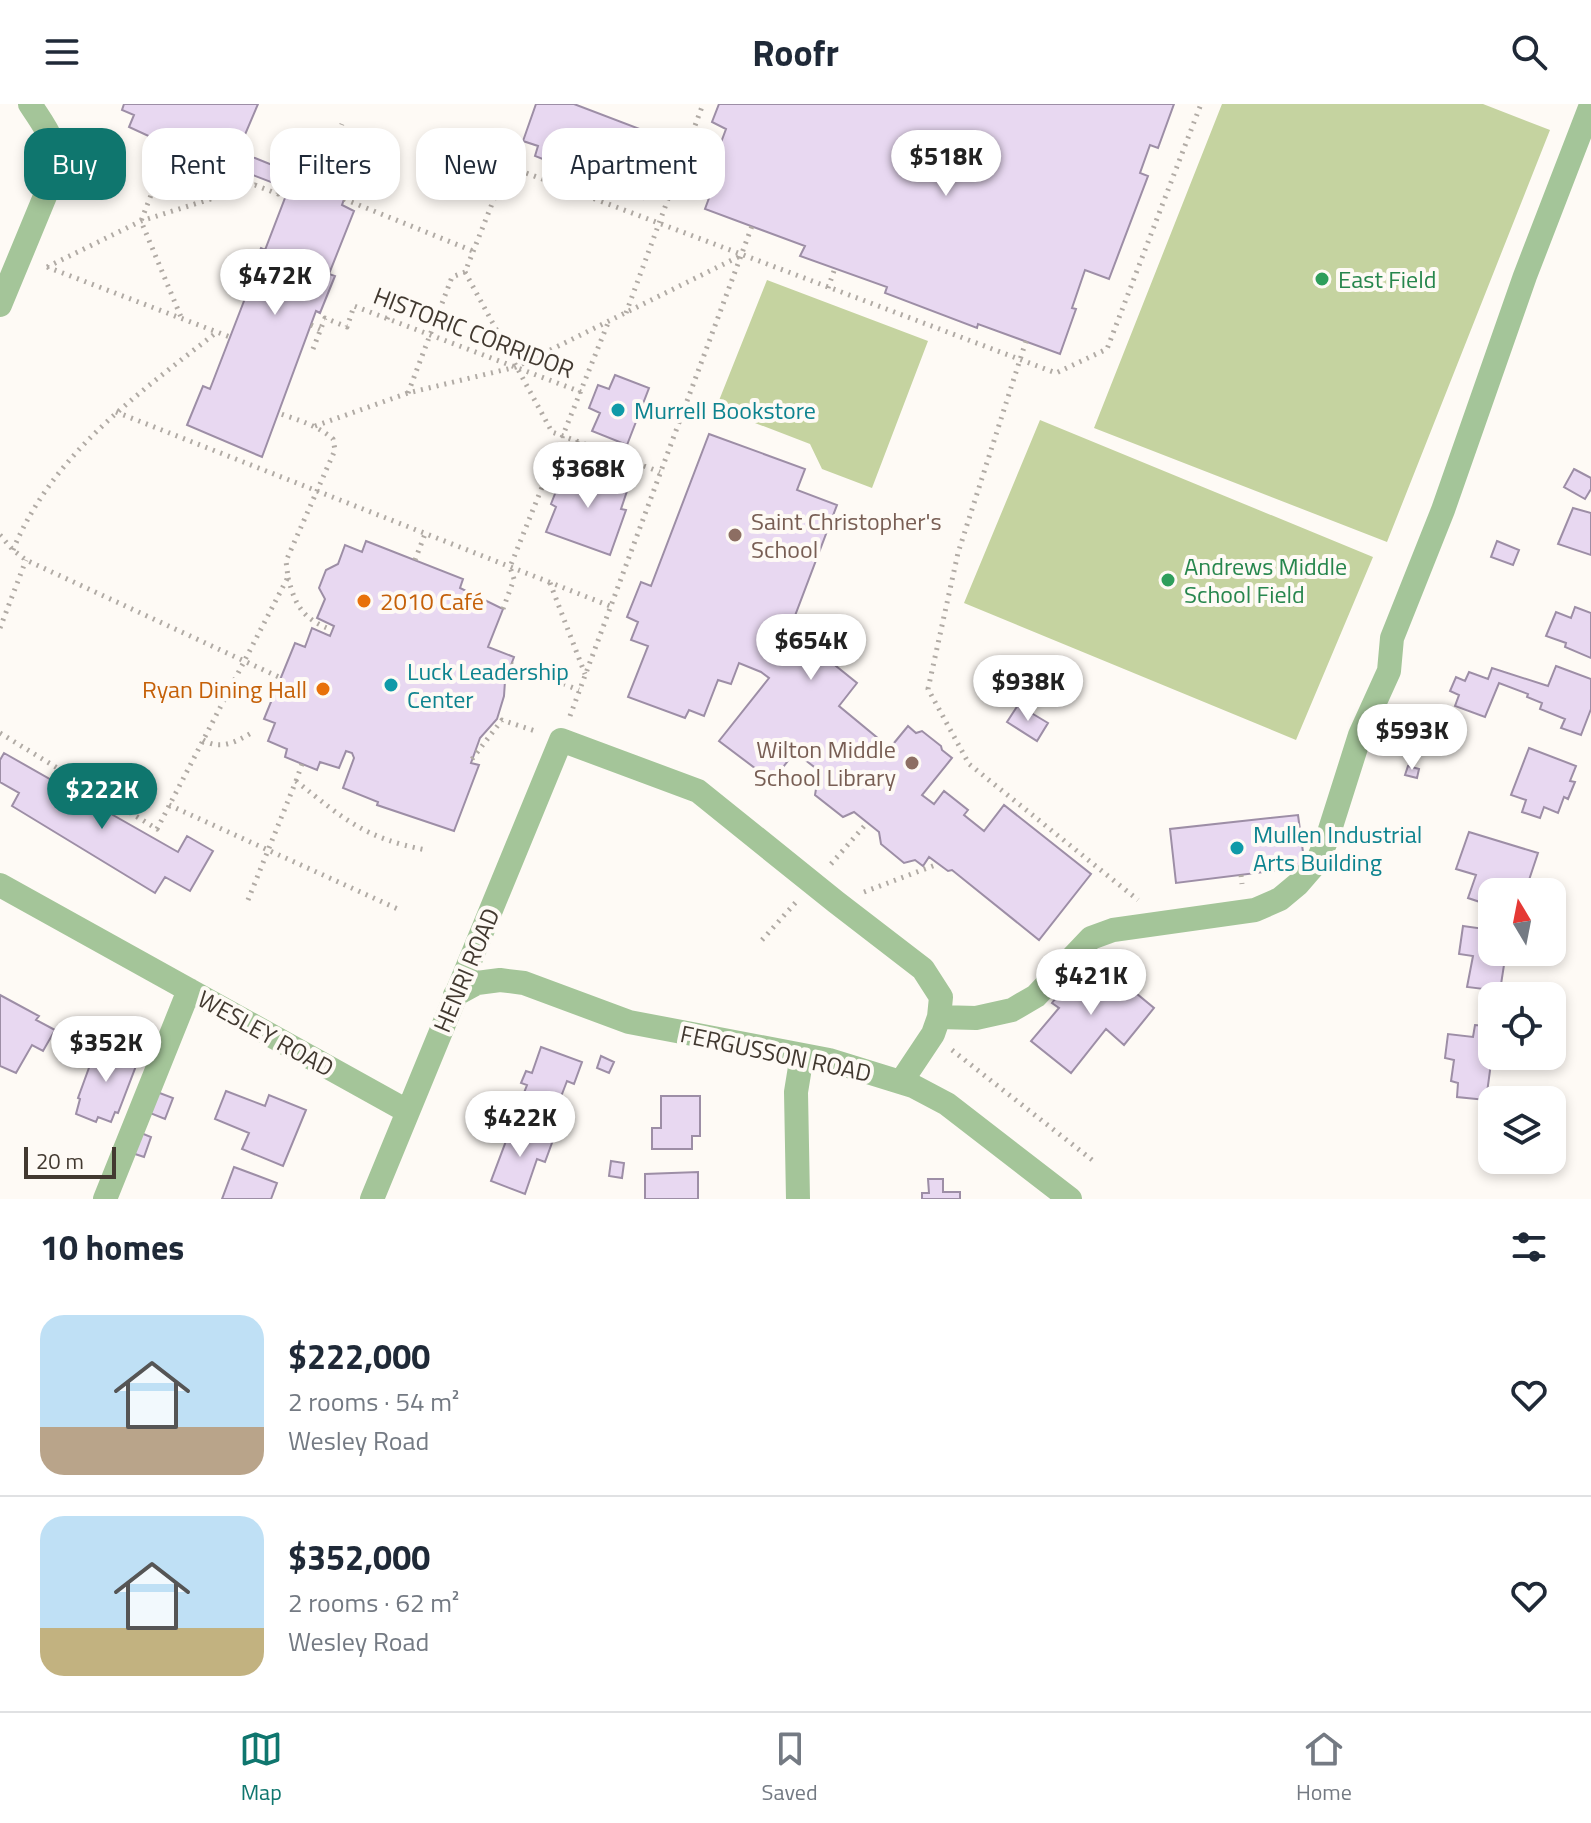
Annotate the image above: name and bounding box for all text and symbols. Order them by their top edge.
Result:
text: Roofr [752,25,839,80]
icon: menu [40,30,84,74]
icon: search [1507,30,1551,74]
chip: Buy [24,128,126,200]
chip: Rent [142,128,254,200]
chip: Filters [270,128,400,200]
chip: New [416,128,526,200]
chip: Apartment [542,128,725,200]
pin: $518K [890,130,1002,198]
text: $518K [909,136,983,175]
pin: $472K [219,249,331,317]
text: $472K [238,255,312,294]
place label: East Field [1338,261,1436,297]
marker: East Field [1313,270,1331,288]
street label: HISTORIC CORRIDOR [368,277,580,387]
place label: Murrell Bookstore [634,392,816,428]
marker: Murrell Bookstore [609,401,627,419]
pin: $368K [532,442,644,510]
text: $368K [551,448,625,487]
place label: Saint Christopher's School [751,503,942,567]
marker: Saint Christopher's School [726,526,744,544]
place label: Andrews Middle School Field [1184,548,1347,612]
marker: Andrews Middle School Field [1159,571,1177,589]
place label: 2010 Café [380,583,484,619]
marker: 2010 Café [355,592,373,610]
pin: $654K [755,614,867,682]
text: $654K [774,620,848,659]
place label: Luck Leadership Center [407,653,569,717]
pin: $938K [972,655,1084,723]
text: $938K [991,661,1065,700]
place label: Ryan Dining Hall [142,671,307,707]
marker: Luck Leadership Center [382,676,400,694]
marker: Ryan Dining Hall [314,680,332,698]
pin: $593K [1356,704,1468,772]
text: $593K [1375,710,1449,749]
place label: Wilton Middle School Library [754,731,896,795]
marker: Wilton Middle School Library [903,754,921,772]
pin: $222K [46,763,158,831]
text: $222K [65,769,139,808]
place label: Mullen Industrial Arts Building [1253,816,1422,880]
marker: Mullen Industrial Arts Building [1228,839,1246,857]
north arrow [1478,878,1566,966]
map controls [1478,878,1566,1174]
street label: HENRI ROAD [424,902,508,1038]
pin: $421K [1035,949,1147,1017]
text: $421K [1054,955,1128,994]
street label: WESLEY ROAD [191,981,341,1085]
button: locate [1478,982,1566,1070]
street label: FERGUSSON ROAD [677,1015,875,1091]
pin: $352K [50,1016,162,1084]
text: $352K [69,1022,143,1061]
button: layers [1478,1086,1566,1174]
pin: $422K [464,1091,576,1159]
text: $422K [483,1097,557,1136]
scale bar [24,1143,116,1179]
text: 20 m [36,1144,84,1178]
text: 10 homes [40,1221,184,1273]
icon: filters [1507,1225,1551,1269]
text: $222,000 [288,1330,430,1382]
icon: home [104,1347,200,1443]
icon: heart [1507,1373,1551,1417]
text: 2 rooms · 54 m² [288,1382,459,1421]
text: Wesley Road [288,1421,429,1460]
text: $352,000 [288,1531,430,1583]
icon: home [104,1548,200,1644]
icon: heart [1507,1574,1551,1618]
text: 2 rooms · 62 m² [288,1583,459,1622]
text: Wesley Road [288,1622,429,1661]
tab: Map [239,1727,283,1809]
tab: Saved [762,1727,818,1809]
tab: Home [1296,1727,1352,1809]

